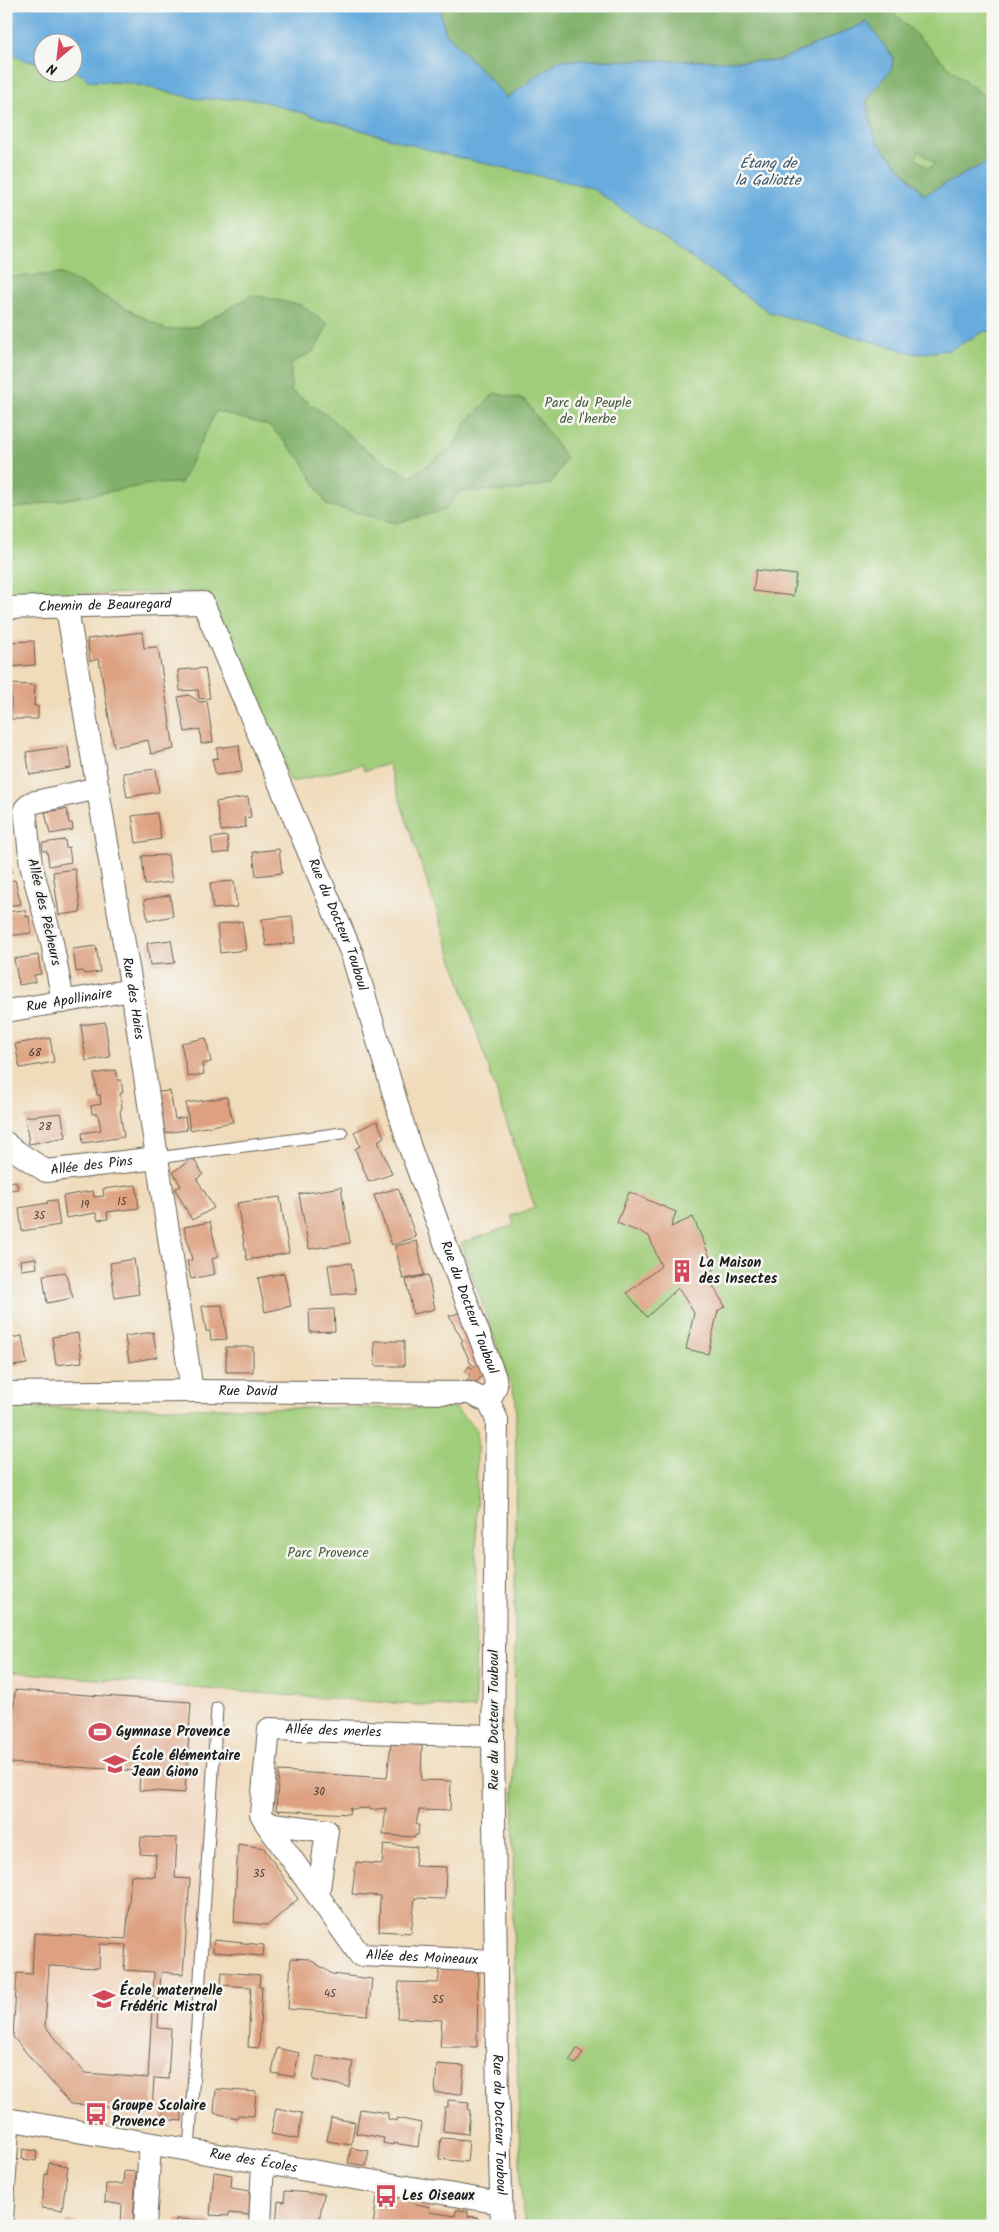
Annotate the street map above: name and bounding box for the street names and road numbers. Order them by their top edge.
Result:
street label: Chemin de Beauregard [38,593,173,618]
street label: Rue du Docteur Touboul [302,855,374,994]
street label: Allée des Pêcheurs [21,856,67,968]
street label: Rue des Haies [116,955,150,1041]
street label: Rue Apollinaire [24,982,115,1018]
street label: Allée des Pins [49,1150,134,1181]
street label: Rue du Docteur Touboul [434,1238,504,1378]
street label: Rue David [219,1380,278,1403]
street label: Rue du Docteur Touboul [483,1649,505,1790]
street label: Allée des merles [285,1719,382,1744]
street label: Allée des Moineaux [365,1944,479,1971]
street label: Rue du Docteur Touboul [486,2054,512,2196]
street label: Rue des Écoles [208,2143,299,2179]

